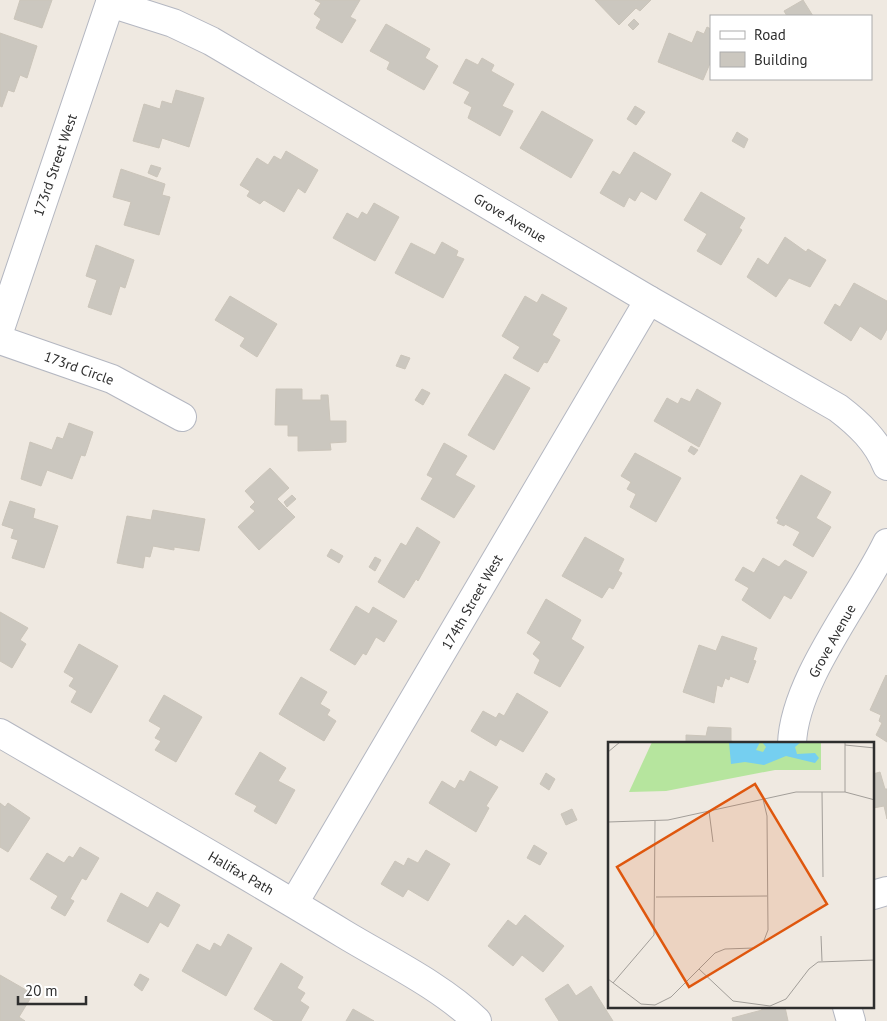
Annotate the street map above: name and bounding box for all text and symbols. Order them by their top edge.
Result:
legend [710,15,872,80]
text: Road [754,25,786,44]
text: Building [754,50,808,69]
street label: 173rd Street West [29,111,81,218]
street label: Grove Avenue [470,189,550,247]
street label: 173rd Circle [42,347,116,389]
street label: 174th Street West [437,551,507,653]
street label: Grove Avenue [804,601,860,681]
inset map [608,742,874,1008]
street label: Halifax Path [205,847,277,899]
scale bar [18,974,85,1006]
text: 20 m [25,981,58,1000]

